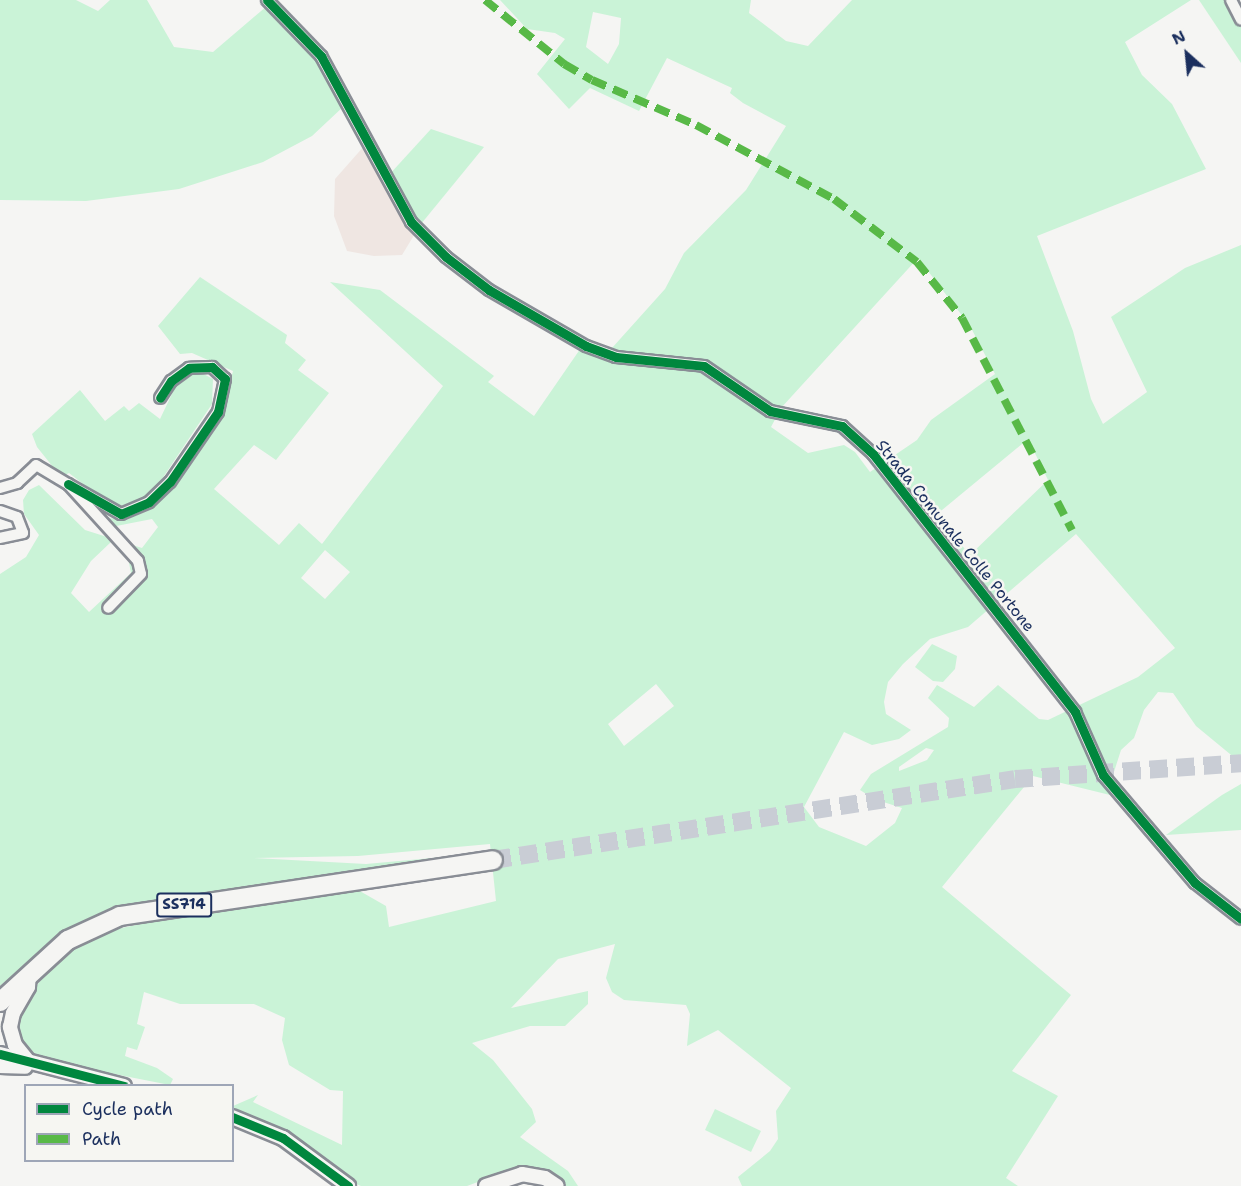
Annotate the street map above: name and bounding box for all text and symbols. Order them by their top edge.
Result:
north arrow [1157,24,1217,84]
text: N [1168,25,1189,50]
street label: Strada Comunale Colle Portone [872,436,1038,636]
road number: SS714 [156,893,213,917]
legend [24,1084,234,1162]
text: Cycle path [82,1097,173,1121]
text: Path [82,1127,121,1151]

